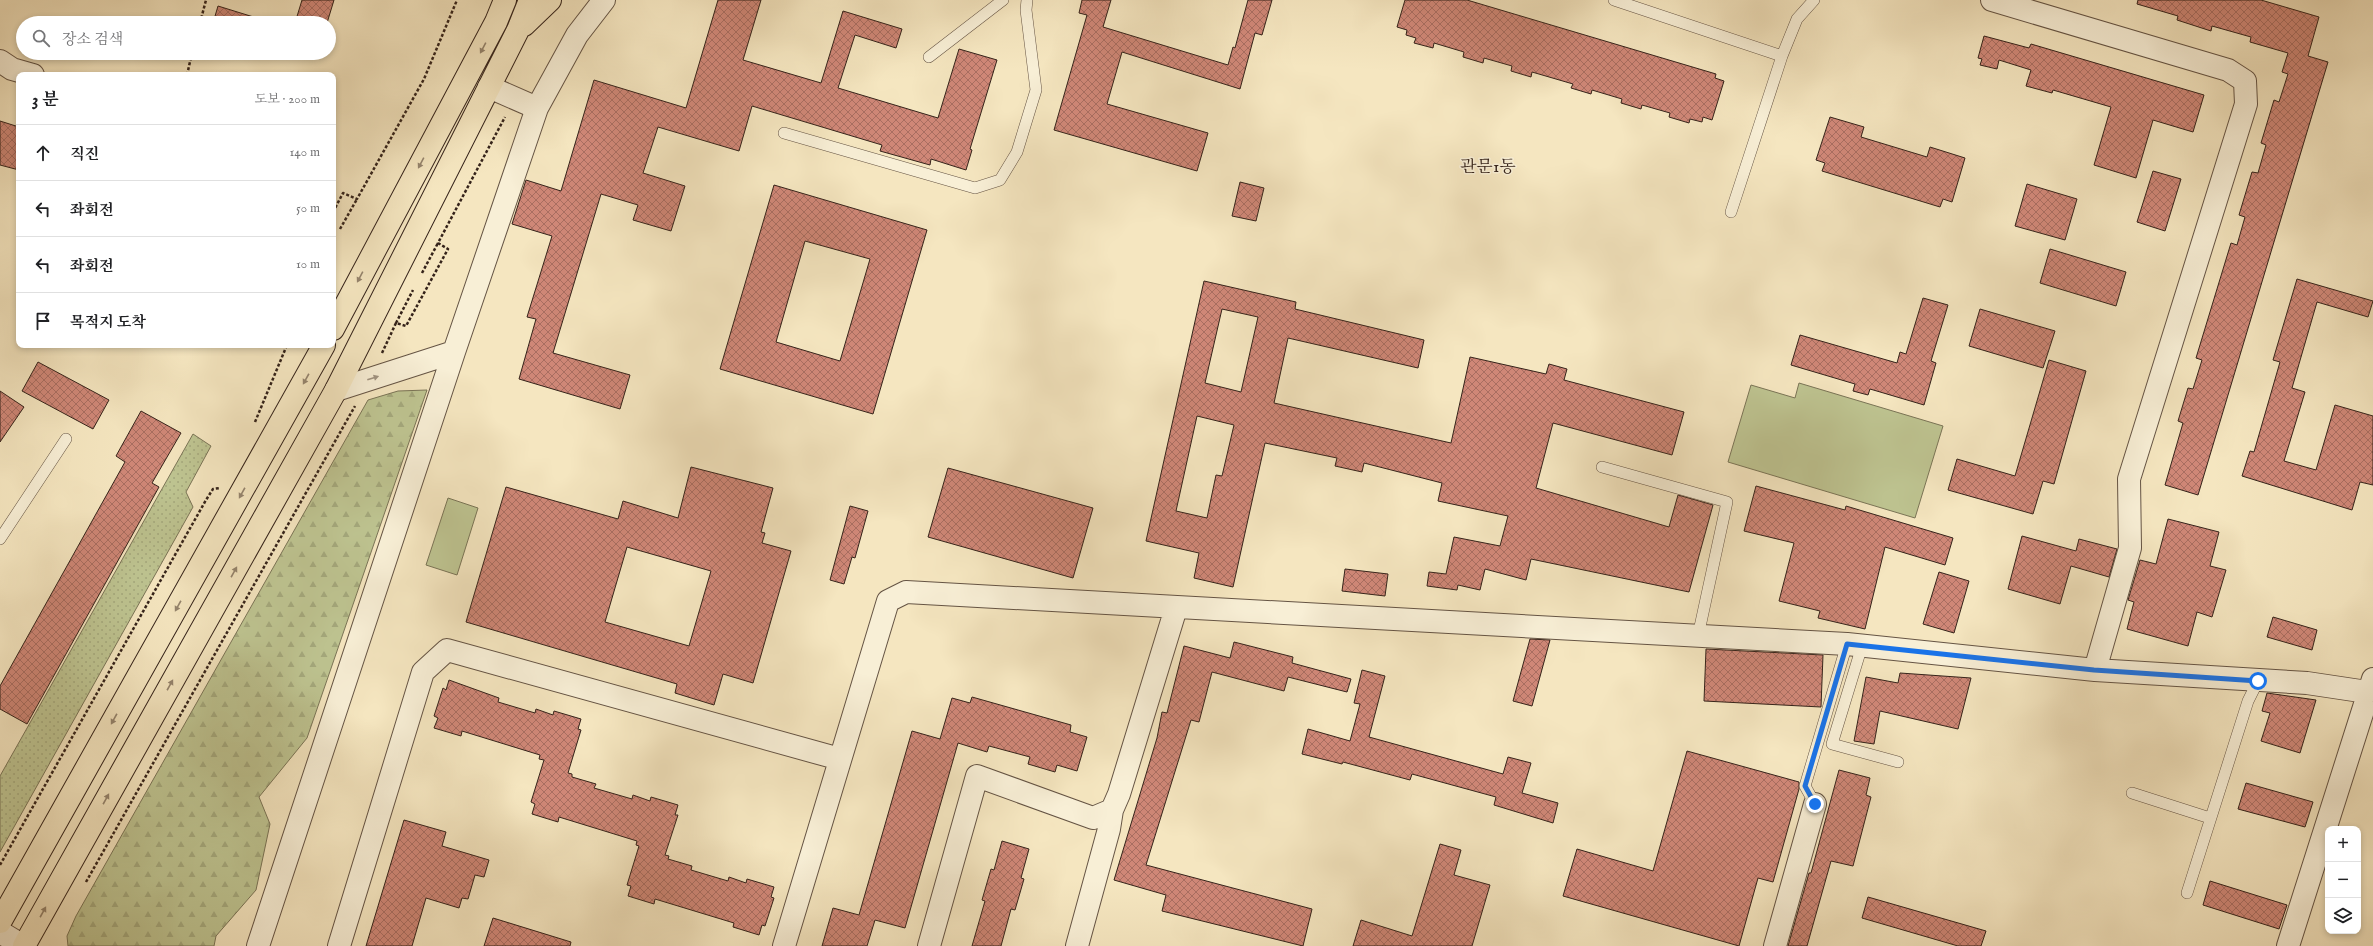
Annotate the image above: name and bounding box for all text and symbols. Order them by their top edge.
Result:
search box [16,16,336,60]
icon: search [30,27,52,49]
text: 장소 검색 [62,30,123,49]
one-way arrow [479,42,486,54]
text: 3 분 [32,90,58,111]
text: 도보 · 200 m [255,91,320,108]
icon: ahead [32,142,54,164]
text: 140 m [290,144,320,161]
text: 직진 [70,145,99,164]
one-way arrow [418,157,425,168]
district label: 관문1동 [1460,157,1516,178]
icon: left [32,198,54,220]
text: 50 m [296,200,320,217]
text: 좌회전 [70,201,113,220]
icon: left [32,254,54,276]
text: 10 m [296,256,320,273]
text: 좌회전 [70,257,113,276]
one-way arrow [357,271,364,283]
icon: arrive [32,310,54,332]
text: 목적지 도착 [70,313,146,332]
one-way arrow [302,374,309,385]
one-way arrow [367,375,379,381]
one-way arrow [239,487,245,499]
one-way arrow [230,566,237,578]
one-way arrow [175,600,182,612]
route start [2249,672,2267,690]
one-way arrow [167,679,173,691]
one-way arrow [111,713,118,725]
one-way arrow [103,793,110,805]
route end [1806,795,1824,813]
map controls [2325,826,2361,934]
button: + [2325,826,2361,862]
button: − [2325,862,2361,898]
button: layers [2325,898,2361,934]
one-way arrow [39,906,46,918]

